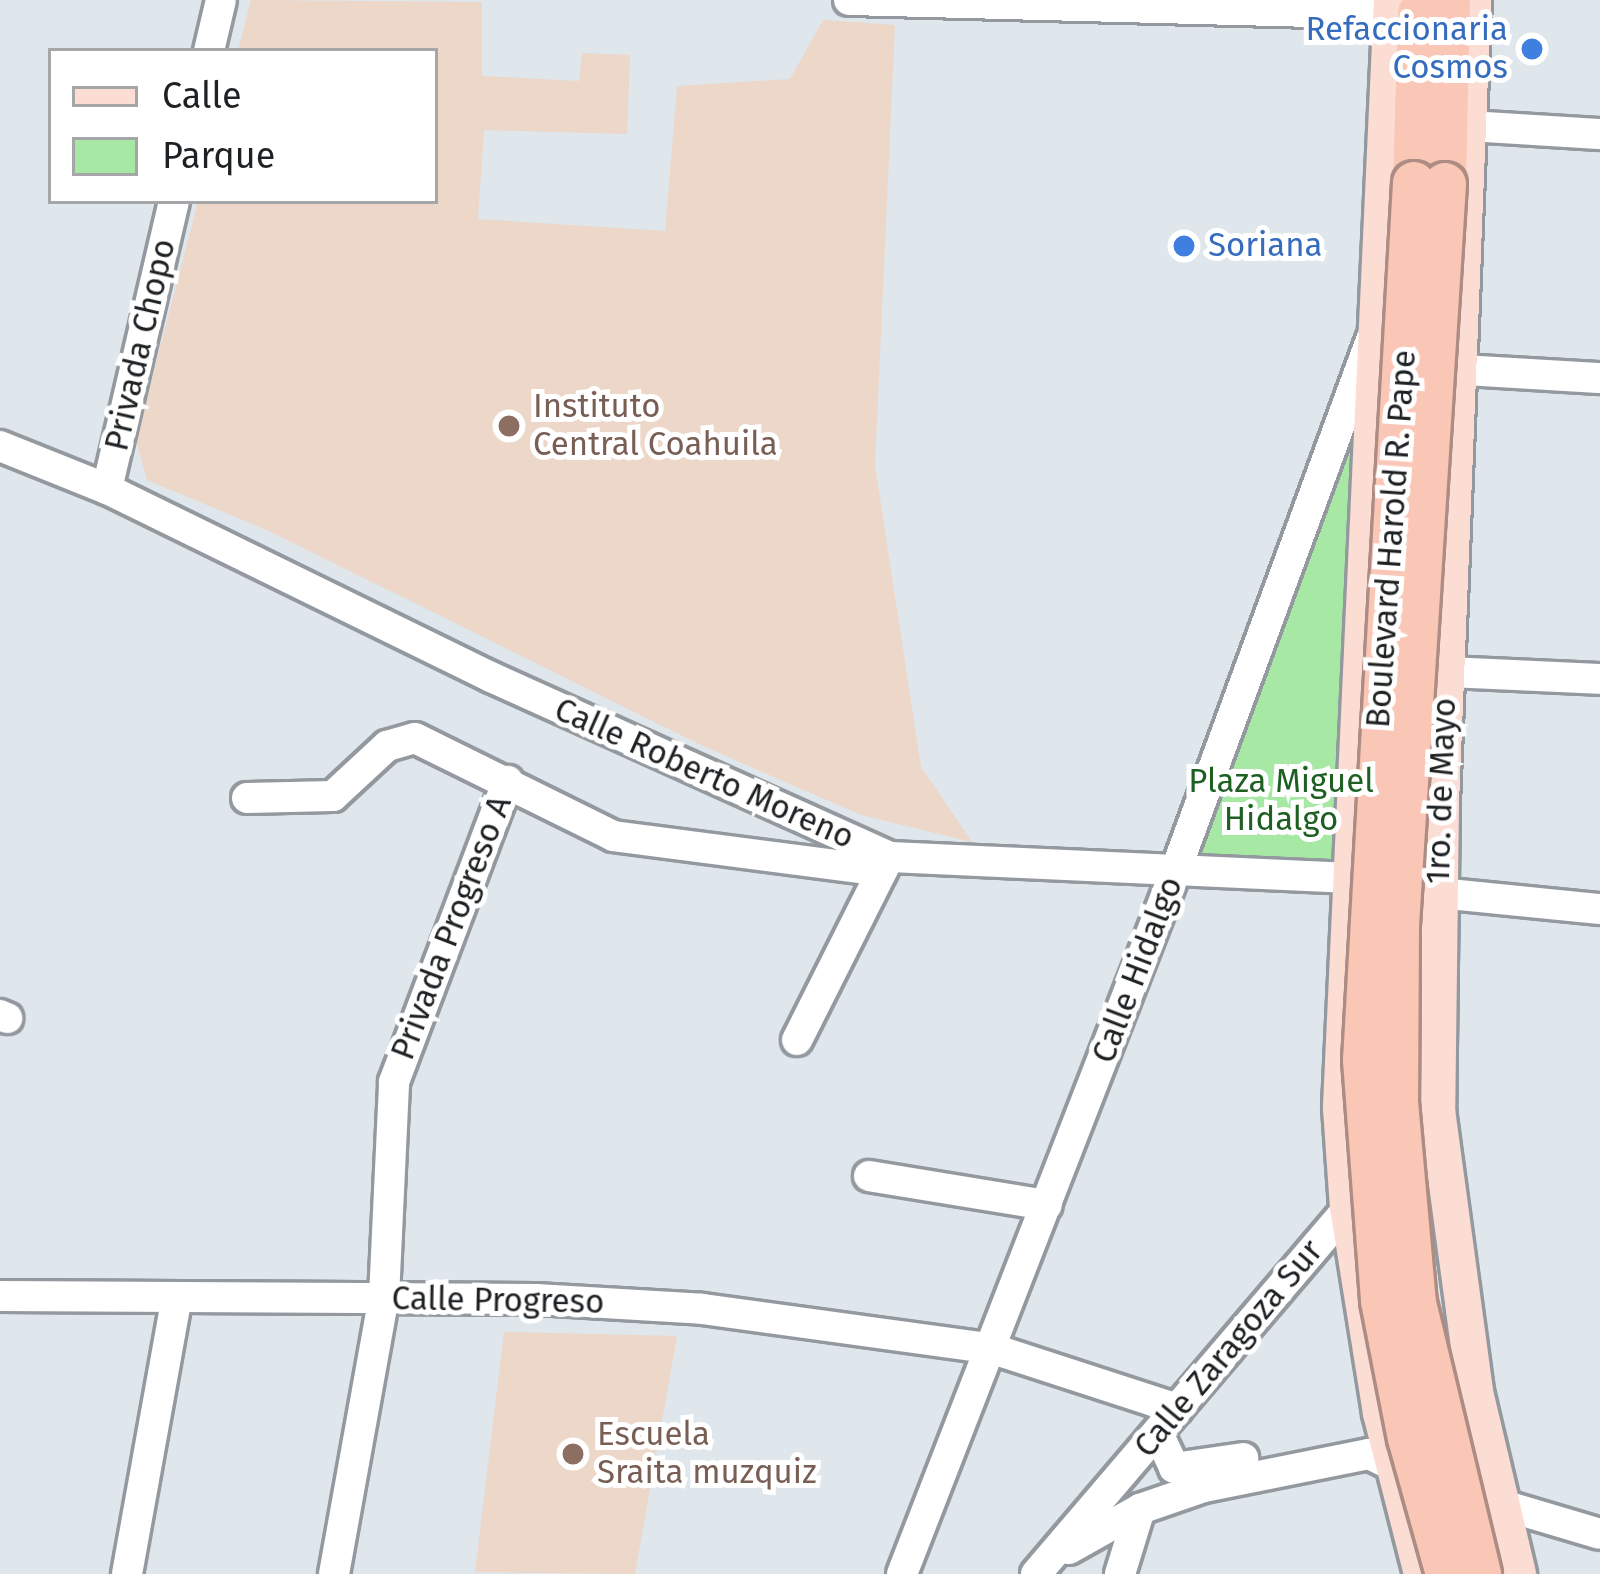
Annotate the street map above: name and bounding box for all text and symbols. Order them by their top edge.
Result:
place label: Refaccionaria Cosmos [1306,10,1508,88]
marker: Refaccionaria Cosmos [1519,36,1545,62]
legend [48,48,438,204]
text: Calle [162,74,242,118]
text: Parque [162,134,275,178]
place label: Soriana [1208,226,1323,266]
marker: Soriana [1171,233,1197,259]
street label: Privada Chopo [97,235,185,455]
street label: Boulevard Harold R. Pape [1359,349,1425,729]
place label: Instituto Central Coahuila [533,387,778,465]
marker: Instituto Central Coahuila [496,413,522,439]
street label: Calle Roberto Moreno [548,690,860,858]
street label: 1ro. de Mayo [1419,697,1465,885]
park label: Plaza Miguel Hidalgo [1188,762,1374,840]
street label: Privada Progreso A [383,790,521,1066]
street label: Calle Hidalgo [1084,871,1192,1069]
street label: Calle Zaragoza Sur [1126,1232,1332,1466]
street label: Calle Progreso [391,1279,605,1323]
place label: Escuela Sraita muzquiz [597,1415,817,1493]
marker: Escuela Sraita muzquiz [560,1441,586,1467]

